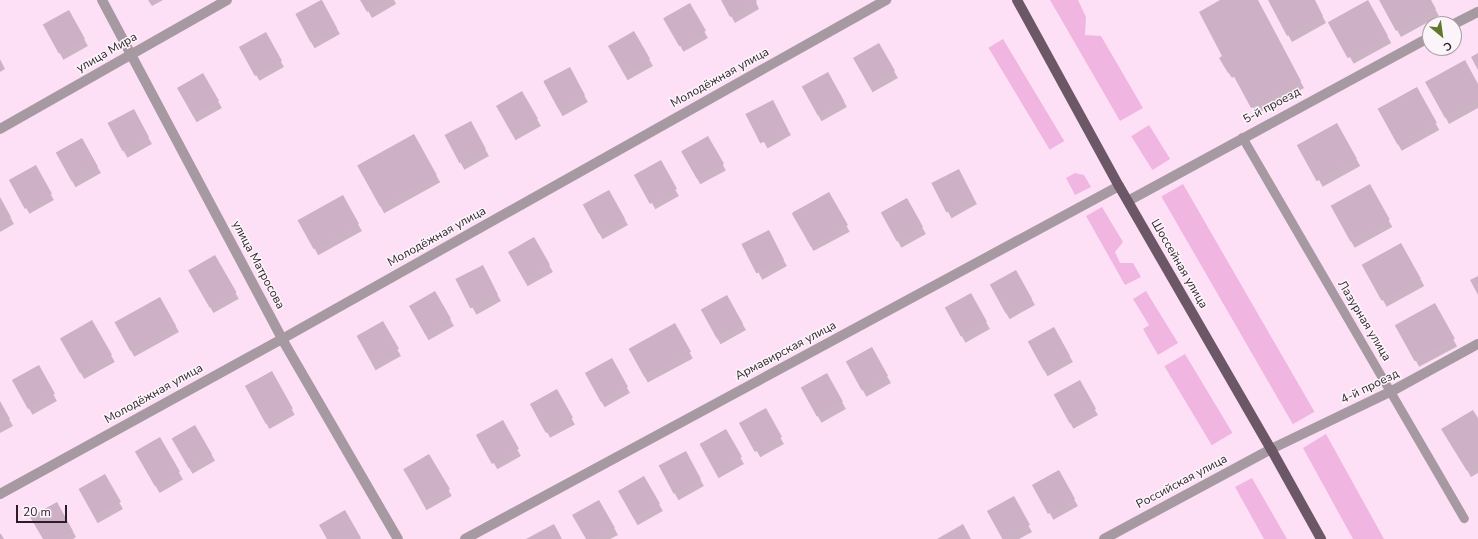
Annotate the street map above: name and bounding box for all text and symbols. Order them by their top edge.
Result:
north arrow [1422,16,1462,56]
street label: улица Мира [74,30,140,76]
text: С [1441,38,1454,54]
street label: Молодёжная улица [668,45,772,111]
street label: 5-й проезд [1241,85,1303,127]
street label: Молодёжная улица [385,204,489,270]
street label: Шоссейная улица [1148,217,1210,311]
street label: улица Матросова [229,218,287,312]
street label: Лазурная улица [1334,278,1394,364]
street label: Армавирская улица [733,318,839,384]
street label: Молодёжная улица [102,361,206,427]
street label: 4-й проезд [1339,367,1401,407]
street label: Российская улица [1134,452,1230,512]
scale bar [18,497,69,523]
text: 20 m [23,504,51,520]

